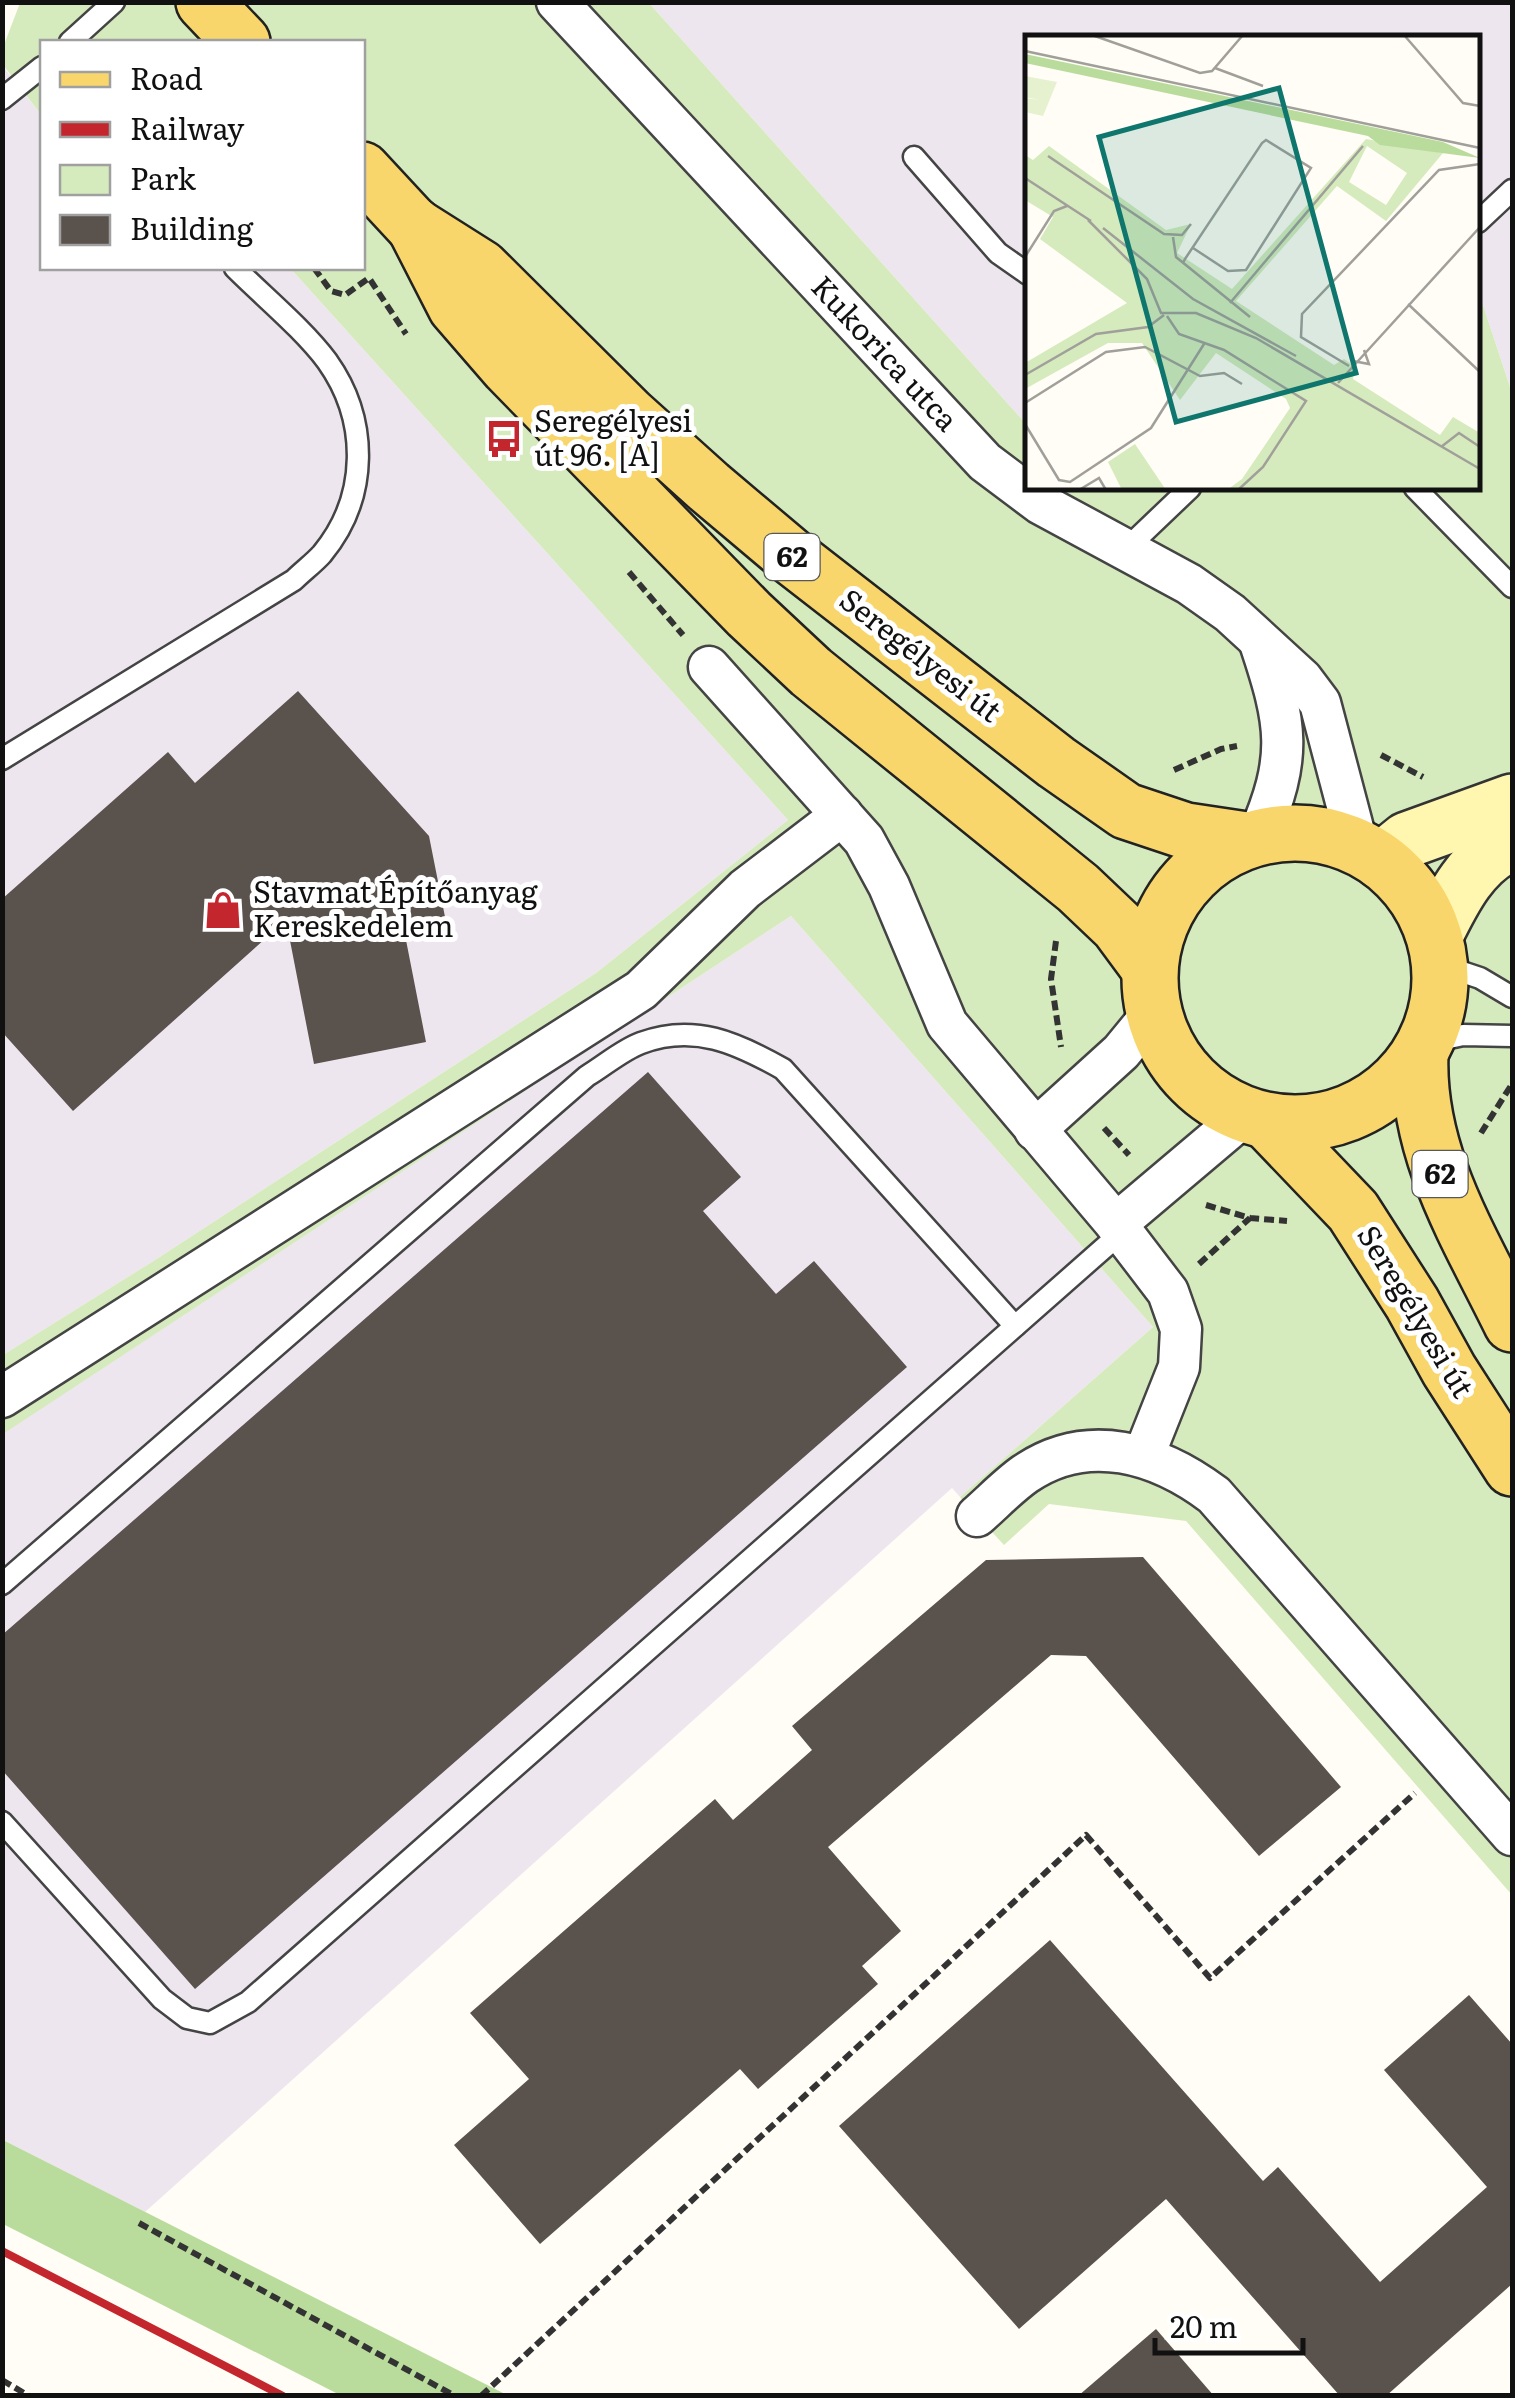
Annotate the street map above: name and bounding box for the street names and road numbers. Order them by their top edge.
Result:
street label: Kukorica utca [803,265,970,440]
road number: 62 [764,534,820,580]
street label: Seregélyesi út [832,576,1012,731]
road number: 62 [1412,1151,1468,1197]
street label: Seregélyesi út [1349,1216,1487,1405]

